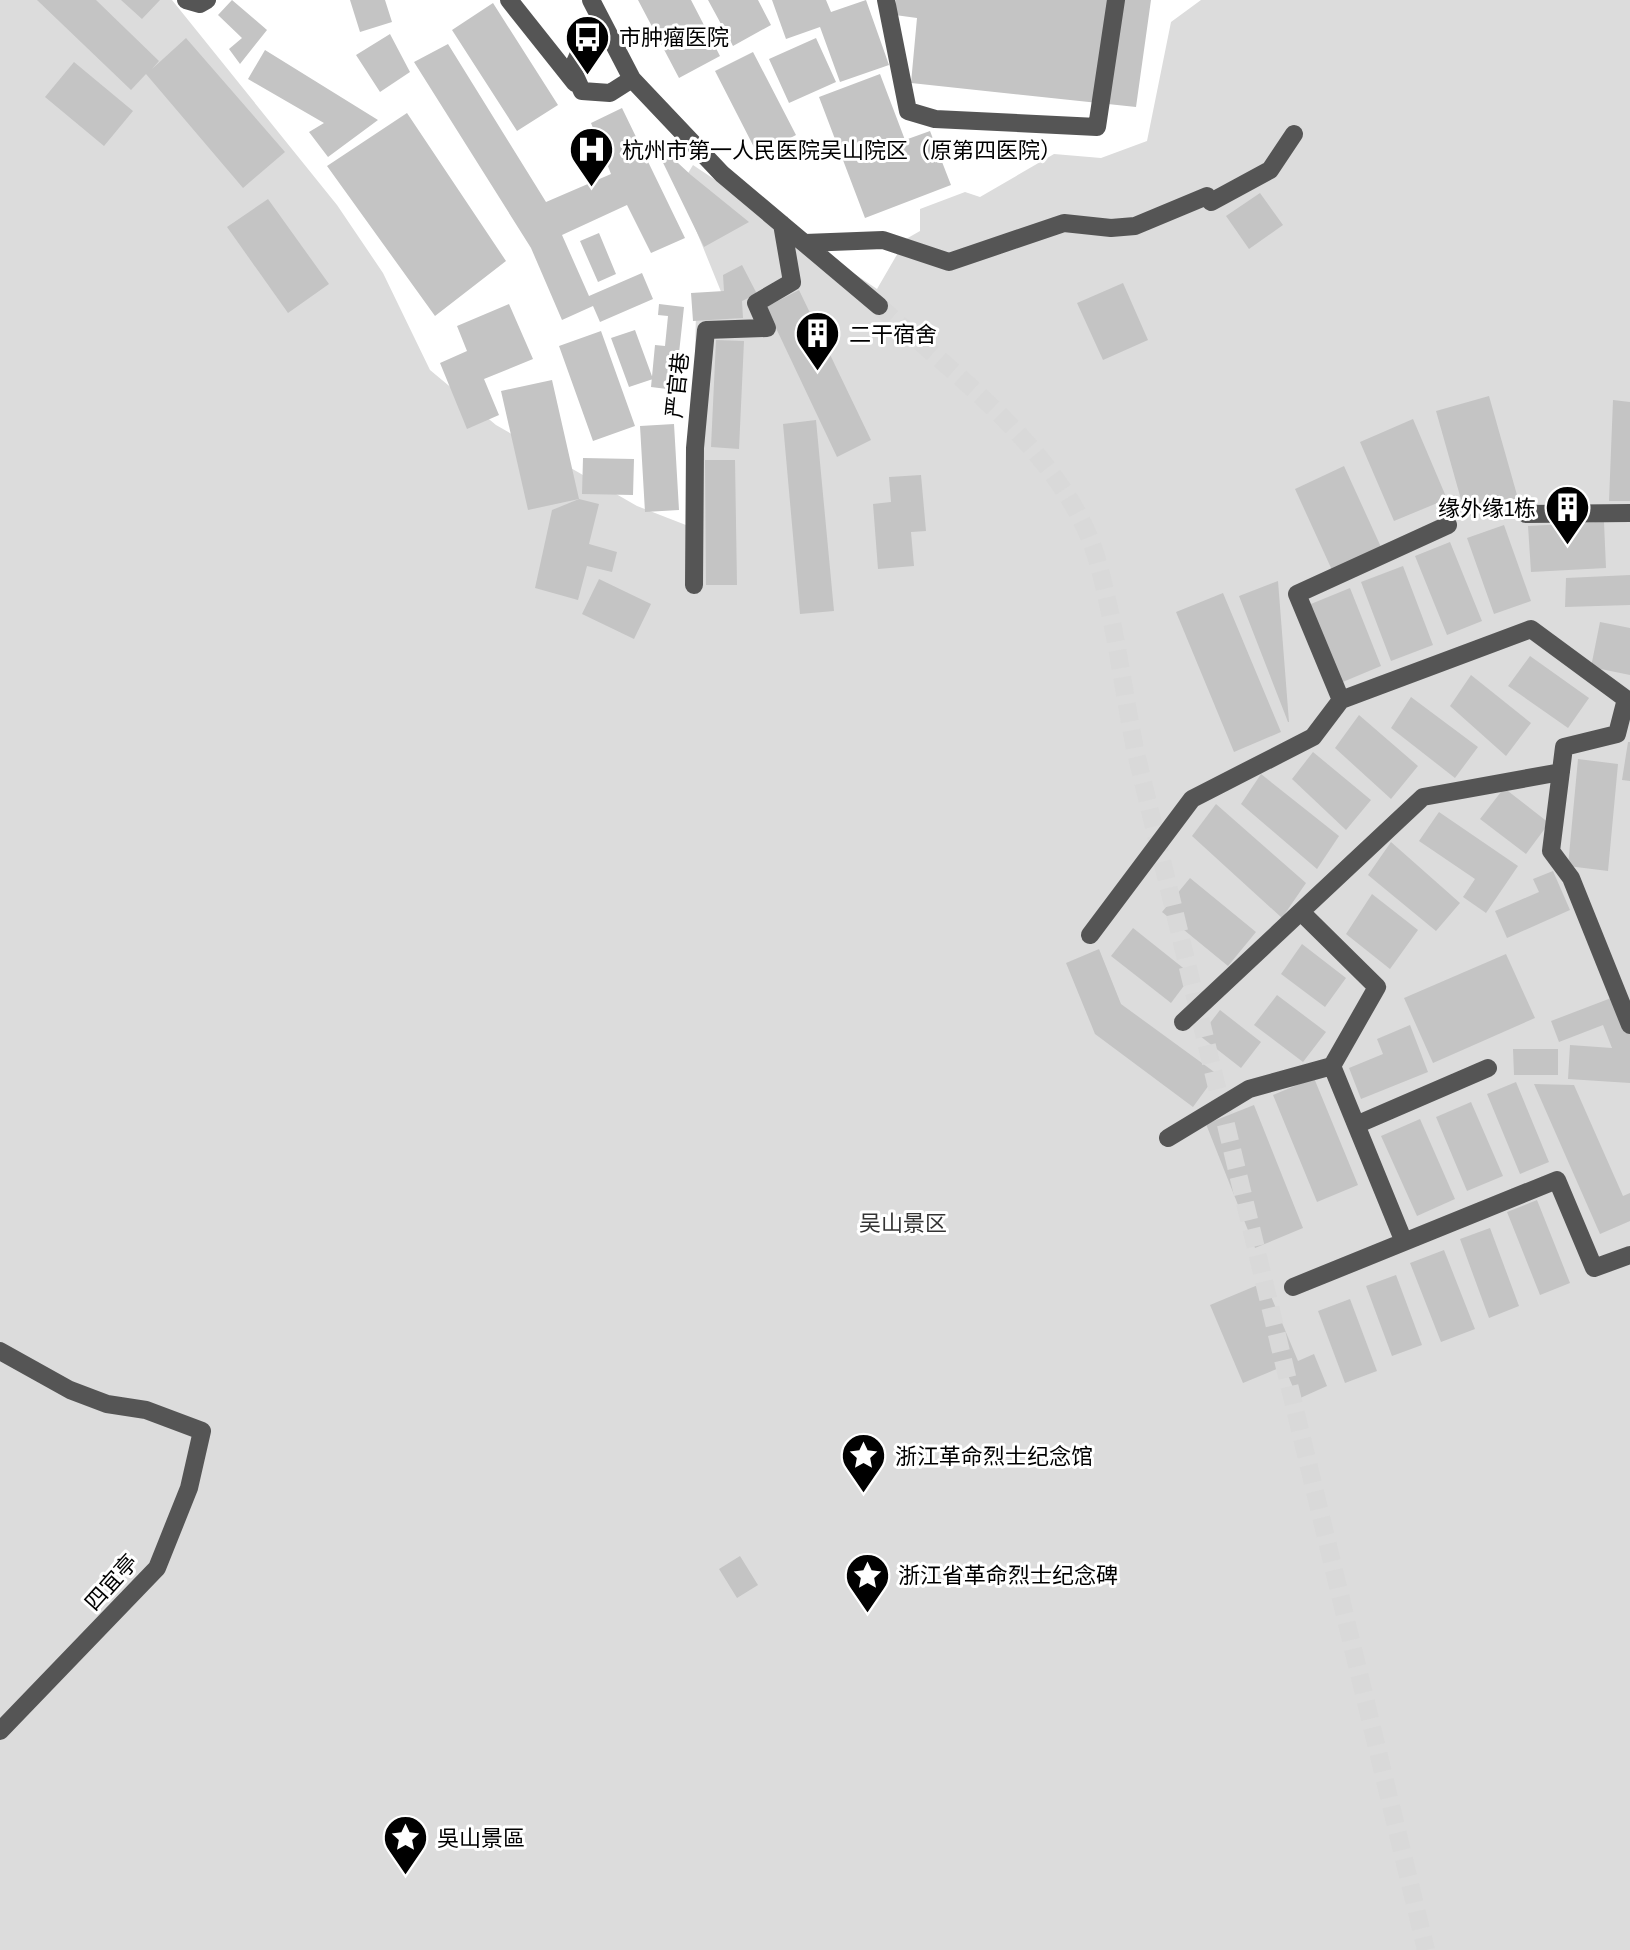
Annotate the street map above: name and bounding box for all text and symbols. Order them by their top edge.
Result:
bus stop icon: 市肿瘤医院 [564,13,612,76]
place label: 市肿瘤医院 [619,22,729,52]
hospital icon: 杭州市第一人民医院吴山院区（原第四医院） [567,126,615,189]
place label: 杭州市第一人民医院吴山院区（原第四医院） [622,135,1062,165]
building icon: 二干宿舍 [794,310,842,373]
place label: 二干宿舍 [849,319,937,349]
street label: 严官巷 [659,351,695,419]
building icon: 缘外缘1栋 [1543,484,1591,547]
place label: 缘外缘1栋 [1438,493,1536,523]
park label: 吴山景区 [859,1208,947,1238]
place icon: 浙江革命烈士纪念馆 [840,1432,888,1495]
place label: 浙江革命烈士纪念馆 [895,1441,1093,1471]
street label: 四宜亭 [78,1547,144,1617]
place icon: 浙江省革命烈士纪念碑 [843,1551,891,1614]
place label: 浙江省革命烈士纪念碑 [898,1560,1118,1590]
place icon: 吳山景區 [382,1814,430,1877]
place label: 吳山景區 [437,1823,525,1853]

